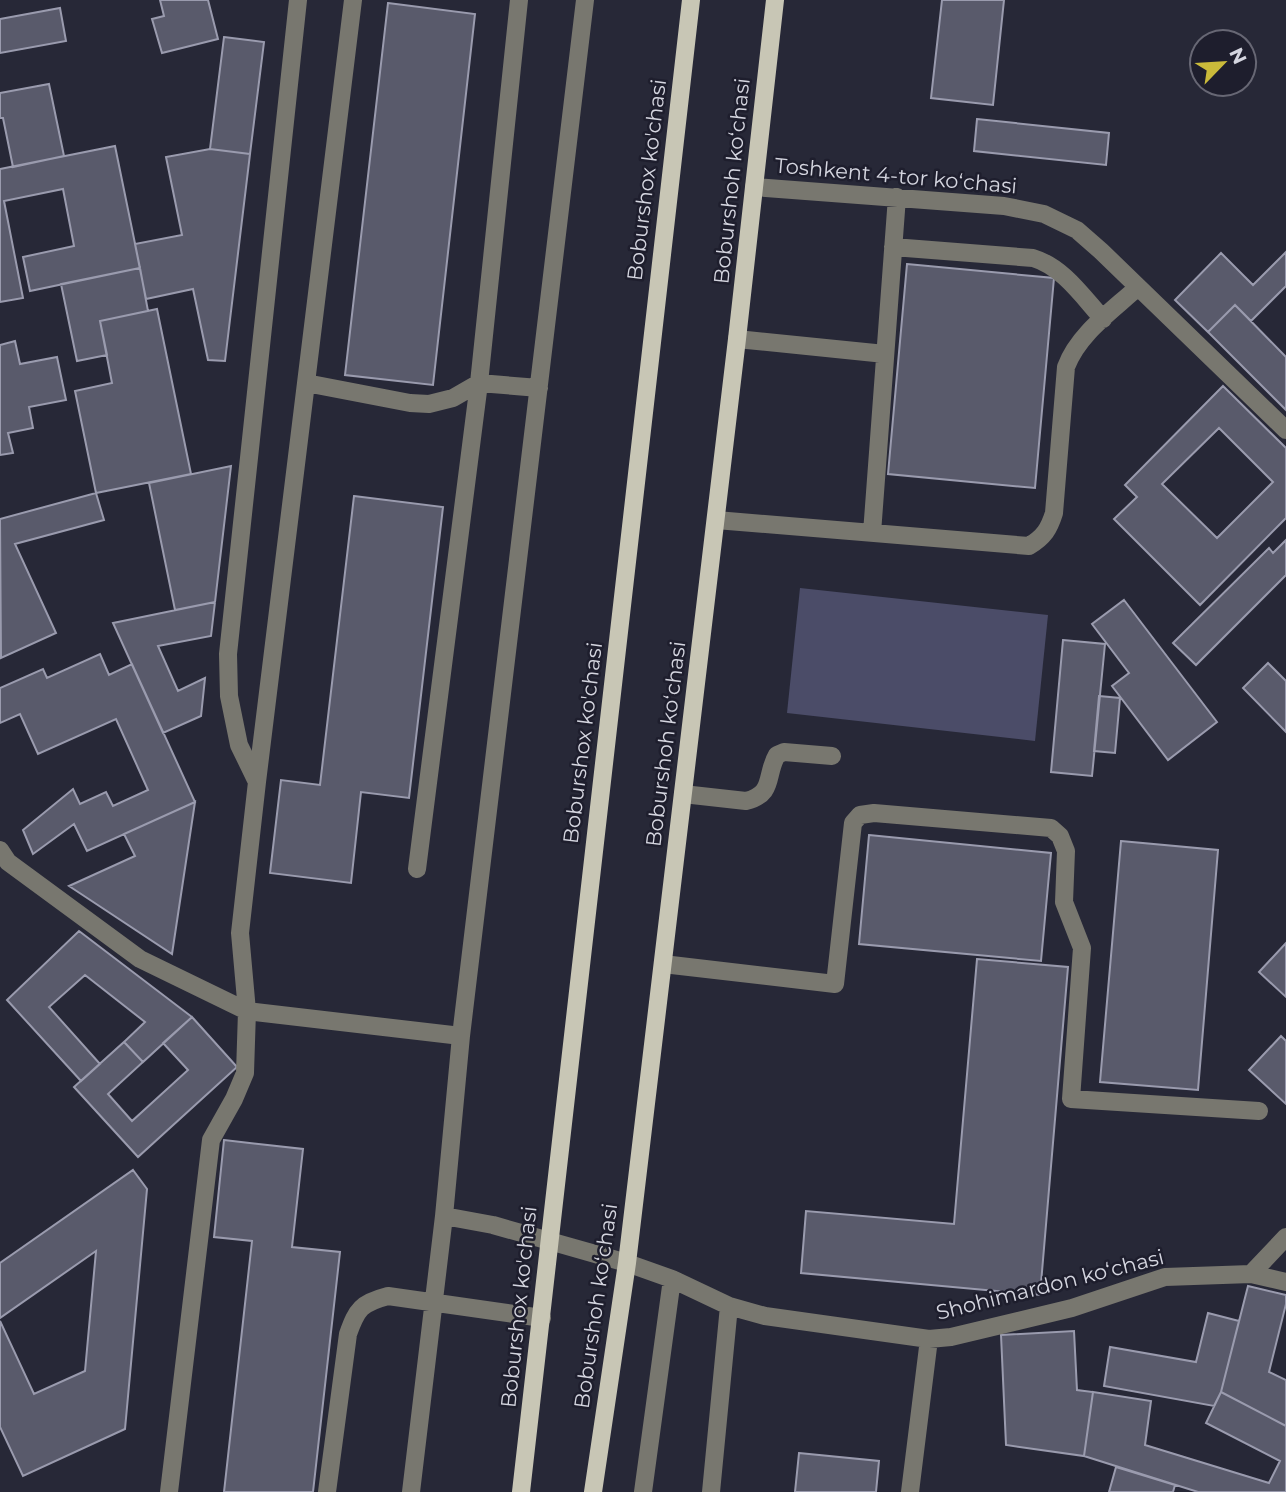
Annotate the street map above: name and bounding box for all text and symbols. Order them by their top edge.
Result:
north arrow [1188,28,1258,98]
text: N [1224,44,1252,68]
street label: Boburshoh koʻchasi [708,77,755,285]
street label: Boburshox ko'chasi [622,78,671,282]
street label: Toshkent 4-tor koʻchasi [774,152,1018,199]
street label: Boburshoh koʻchasi [640,640,691,848]
street label: Boburshox ko'chasi [558,641,607,845]
street label: Boburshoh koʻchasi [569,1202,622,1410]
street label: Boburshox ko'chasi [495,1205,542,1409]
street label: Shohimardon koʻchasi [933,1244,1166,1325]

